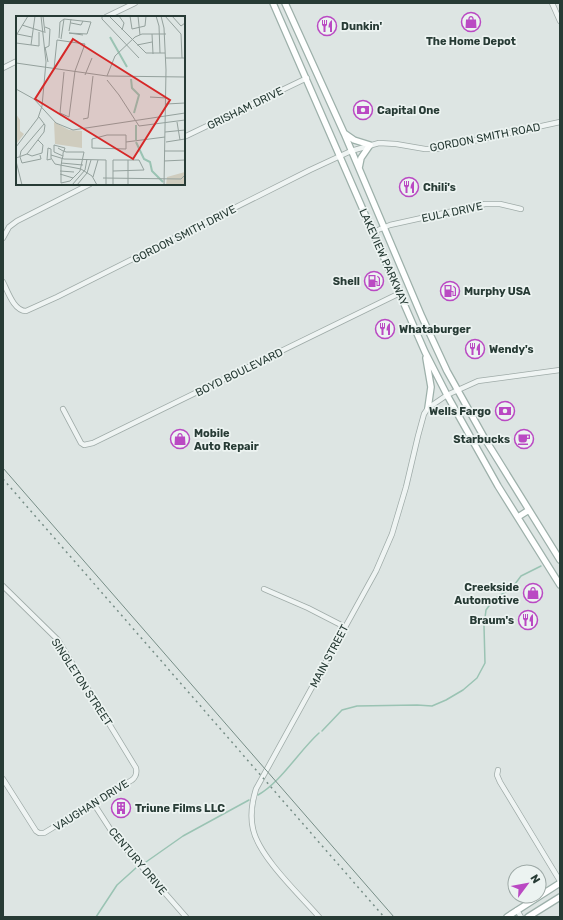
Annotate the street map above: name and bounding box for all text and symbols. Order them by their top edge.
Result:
shop icon: The Home Depot [460,11,482,33]
restaurant icon: Dunkin' [316,15,338,37]
inset map [16,16,185,185]
place label: Dunkin' [341,20,382,33]
place label: The Home Depot [426,35,516,48]
street label: GRISHAM DRIVE [205,84,286,132]
bank icon: Capital One [352,99,374,121]
place label: Capital One [377,104,440,117]
street label: GORDON SMITH ROAD [429,120,542,155]
restaurant icon: Chili's [398,176,420,198]
place label: Chili's [423,181,456,194]
street label: EULA DRIVE [420,200,484,225]
street label: GORDON SMITH DRIVE [130,202,239,266]
street label: LAKEVIEW PARKWAY [356,207,411,308]
fuel station icon: Shell [363,270,385,292]
place label: Shell [333,275,360,288]
fuel station icon: Murphy USA [439,280,461,302]
place label: Murphy USA [464,285,531,298]
restaurant icon: Whataburger [374,318,396,340]
place label: Whataburger [399,323,471,336]
restaurant icon: Wendy's [464,338,486,360]
place label: Wendy's [489,343,534,356]
street label: BOYD BOULEVARD [193,346,285,399]
bank icon: Wells Fargo [494,400,516,422]
place label: Wells Fargo [429,405,491,418]
place label: Mobile Auto Repair [194,427,259,453]
shop icon: Mobile Auto Repair [169,428,191,450]
cafe icon: Starbucks [513,428,535,450]
place label: Starbucks [453,433,510,446]
place label: Creekside Automotive [454,581,519,607]
shop icon: Creekside Automotive [522,582,544,604]
restaurant icon: Braum's [517,609,539,631]
place label: Braum's [469,614,514,627]
street label: MAIN STREET [307,622,352,690]
street label: SINGLETON STREET [48,636,115,729]
street label: VAUGHAN DRIVE [51,777,132,834]
building icon: Triune Films LLC [110,797,132,819]
place label: Triune Films LLC [135,802,225,815]
street label: CENTURY DRIVE [106,825,170,898]
north arrow [507,864,547,904]
text: N [527,872,543,886]

